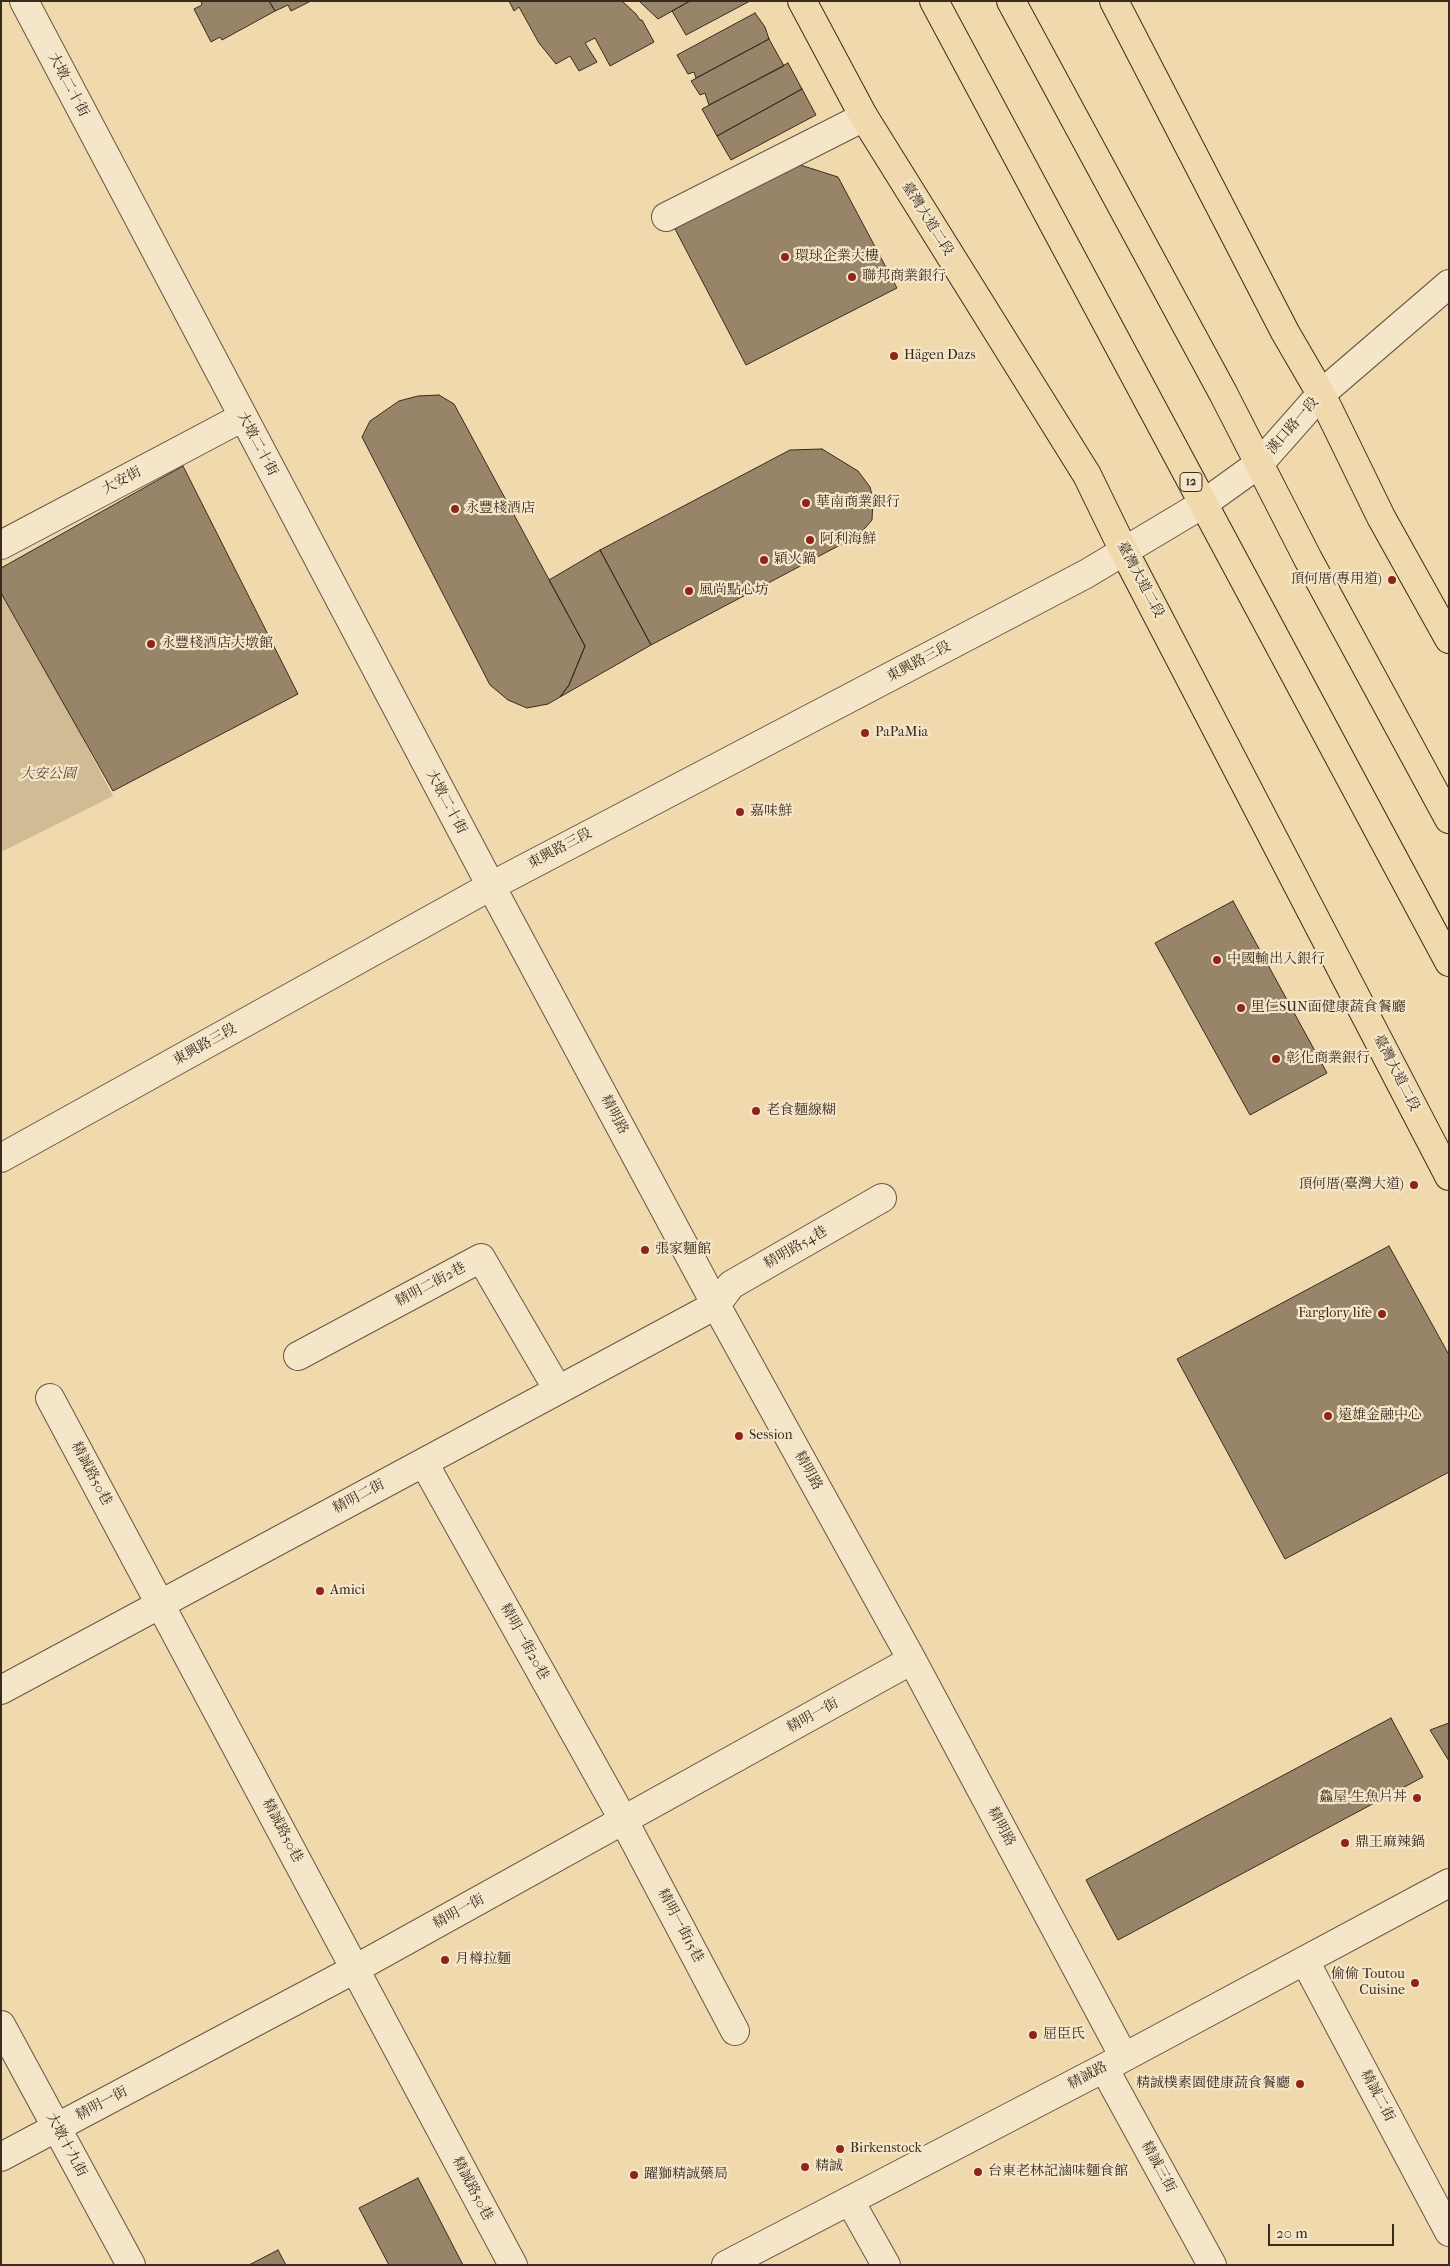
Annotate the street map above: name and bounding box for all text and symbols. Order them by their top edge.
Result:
street label: 大墩二十街 [44,50,92,120]
street label: 臺灣大道二段 [898,179,956,259]
place label: 環球企業大樓 [795,249,879,265]
marker: 環球企業大樓 [779,251,791,263]
place label: 聯邦商業銀行 [862,269,946,285]
marker: 聯邦商業銀行 [846,271,858,283]
place label: Hägen Dazs [904,348,976,364]
marker: Hägen Dazs [888,350,900,362]
street label: 漢口路一段 [1264,394,1322,458]
street label: 大墩二十街 [233,409,281,479]
street label: 大安街 [100,464,144,498]
road number: 12 [1180,472,1202,492]
place label: 華南商業銀行 [816,495,900,511]
marker: 華南商業銀行 [800,497,812,509]
place label: 永豐棧酒店 [465,501,535,517]
marker: 永豐棧酒店 [449,503,461,515]
place label: 阿利海鮮 [820,532,876,548]
marker: 阿利海鮮 [804,534,816,546]
street label: 臺灣大道二段 [1113,539,1167,621]
place label: 穎火鍋 [774,552,816,568]
marker: 穎火鍋 [758,554,770,566]
place label: 頂何厝(專用道) [1290,572,1382,588]
marker: 頂何厝(專用道) [1386,574,1398,586]
place label: 風尚點心坊 [699,583,769,599]
marker: 風尚點心坊 [683,585,695,597]
place label: 永豐棧酒店大墩館 [161,636,273,652]
marker: 永豐棧酒店大墩館 [145,638,157,650]
street label: 東興路三段 [884,638,954,686]
place label: PaPaMia [875,725,928,741]
marker: PaPaMia [859,727,871,739]
park label: 大安公園 [20,767,76,783]
street label: 大墩二十街 [422,767,470,837]
place label: 嘉味鮮 [750,804,792,820]
marker: 嘉味鮮 [734,806,746,818]
street label: 東興路三段 [525,825,595,873]
place label: 中國輸出入銀行 [1227,952,1325,968]
marker: 中國輸出入銀行 [1211,954,1223,966]
place label: 里仁SUN面健康蔬食餐廳 [1251,1000,1406,1016]
marker: 里仁SUN面健康蔬食餐廳 [1235,1002,1247,1014]
street label: 東興路三段 [170,1021,240,1069]
street label: 臺灣大道二段 [1369,1032,1423,1114]
place label: 彰化商業銀行 [1286,1051,1370,1067]
marker: 彰化商業銀行 [1270,1053,1282,1065]
street label: 精明路 [597,1093,631,1137]
place label: 老食麵線糊 [766,1103,836,1119]
marker: 老食麵線糊 [750,1105,762,1117]
place label: 頂何厝(臺灣大道) [1298,1177,1404,1193]
marker: 頂何厝(臺灣大道) [1408,1179,1420,1191]
street label: 精明路54巷 [761,1223,831,1273]
place label: 張家麵館 [655,1242,711,1258]
marker: 張家麵館 [639,1244,651,1256]
street label: 精明二街2巷 [393,1259,469,1311]
place label: Farglory life [1298,1306,1372,1322]
marker: Farglory life [1376,1308,1388,1320]
place label: 遠雄金融中心 [1338,1408,1422,1424]
marker: 遠雄金融中心 [1322,1410,1334,1422]
place label: Session [749,1428,793,1444]
marker: Session [733,1430,745,1442]
street label: 精誠路50巷 [67,1439,115,1509]
street label: 精明路 [790,1449,826,1493]
street label: 精明二街 [330,1476,388,1518]
place label: Amici [330,1583,365,1599]
marker: Amici [314,1585,326,1597]
street label: 精明一街20巷 [496,1601,552,1683]
street label: 精明一街 [784,1695,842,1737]
place label: 鱻屋-生魚片丼 [1319,1790,1407,1806]
marker: 鱻屋-生魚片丼 [1411,1792,1423,1804]
street label: 精誠路50巷 [258,1796,306,1866]
street label: 精明路 [984,1805,1018,1849]
place label: 鼎王麻辣鍋 [1355,1835,1425,1851]
marker: 鼎王麻辣鍋 [1339,1837,1351,1849]
street label: 精明一街15巷 [654,1886,706,1966]
street label: 精明一街 [430,1891,488,1933]
place label: 月樽拉麵 [455,1952,511,1968]
marker: 月樽拉麵 [439,1954,451,1966]
place label: 偷偷 Toutou Cuisine [1331,1967,1405,2000]
marker: 偷偷 Toutou Cuisine [1409,1977,1421,1989]
place label: 屈臣氏 [1043,2027,1085,2043]
marker: 屈臣氏 [1027,2029,1039,2041]
street label: 精誠路 [1066,2059,1110,2093]
street label: 精誠二街 [1356,2067,1398,2125]
place label: 精誠樸素園健康蔬食餐廳 [1136,2076,1290,2092]
marker: 精誠樸素園健康蔬食餐廳 [1294,2078,1306,2090]
street label: 精明一街 [73,2083,131,2125]
street label: 大墩十九街 [42,2110,90,2180]
street label: 精誠三街 [1137,2138,1179,2196]
place label: Birkenstock [850,2141,922,2157]
marker: Birkenstock [834,2143,846,2155]
street label: 精誠路50巷 [448,2154,496,2224]
place label: 精誠 [815,2159,843,2175]
marker: 精誠 [799,2161,811,2173]
place label: 台東老林記滷味麵食館 [988,2164,1128,2180]
marker: 台東老林記滷味麵食館 [972,2166,984,2178]
place label: 躍獅精誠藥局 [644,2167,728,2183]
marker: 躍獅精誠藥局 [628,2169,640,2181]
scale bar [1270,2214,1396,2246]
text: 20 m [1276,2224,1308,2242]

